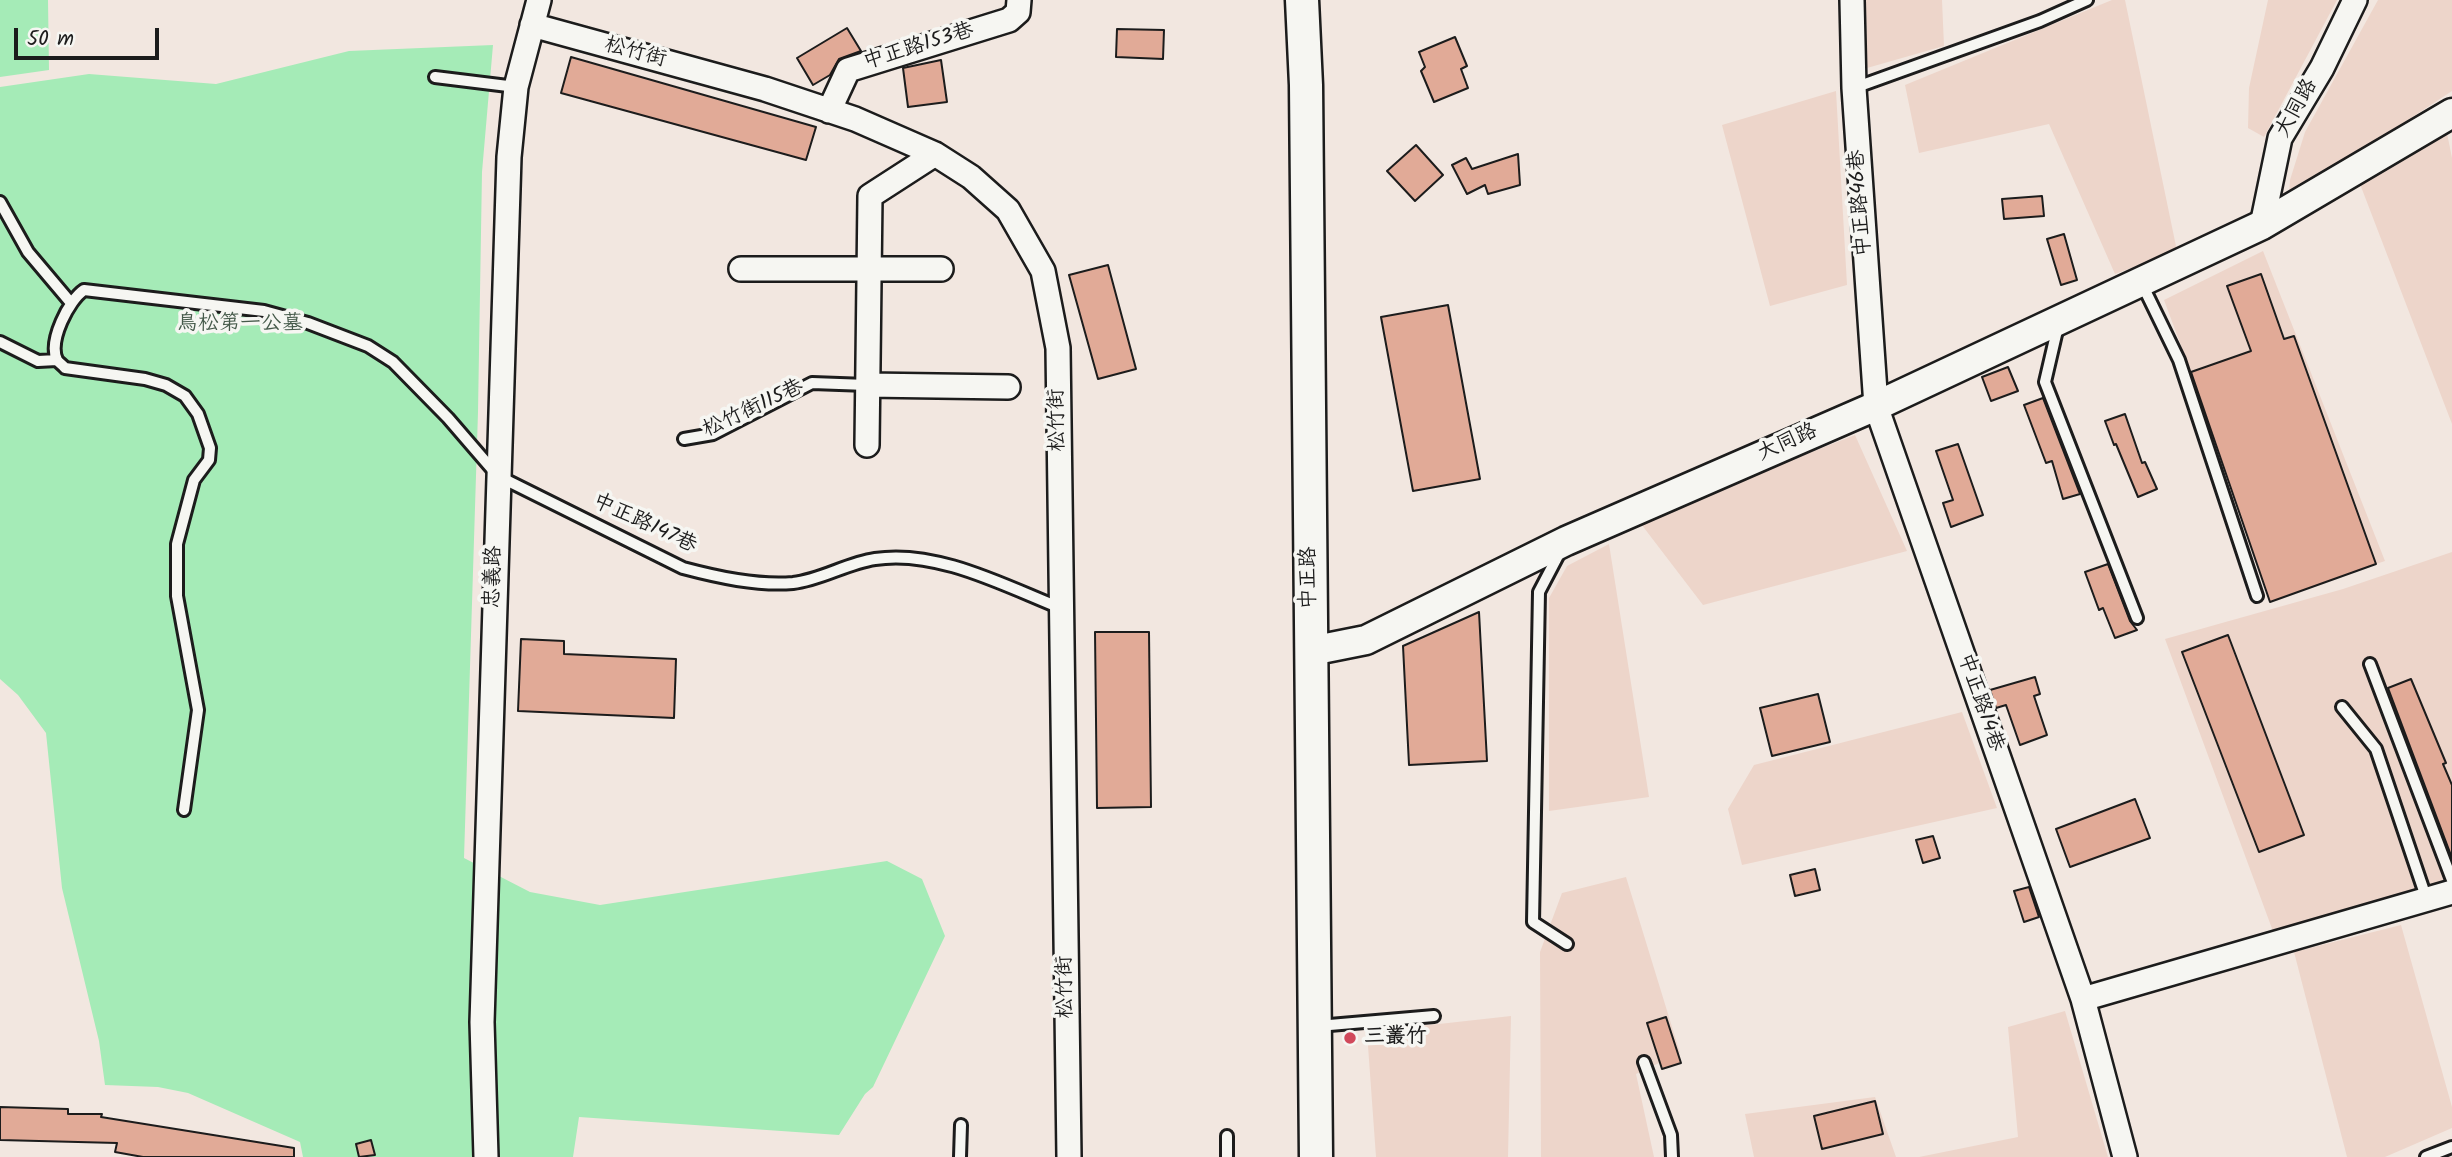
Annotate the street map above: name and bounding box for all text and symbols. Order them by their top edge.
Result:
scale bar [18,14,163,58]
street label: 中正路153巷 [861,19,977,77]
text: 50 m [27,23,74,56]
street label: 松竹街 [601,34,669,74]
street label: 大同路 [2272,75,2324,143]
street label: 中正路46巷 [1846,149,1878,257]
park label: 鳥松第一公墓 [177,312,303,338]
street label: 松竹街115巷 [700,376,808,444]
street label: 松竹街 [1046,388,1072,452]
street label: 大同路 [1754,420,1822,468]
street label: 中正路147巷 [588,490,700,560]
street label: 忠義路 [481,545,509,609]
street label: 中正路 [1297,547,1323,609]
street label: 中正路14巷 [1950,651,2008,755]
street label: 松竹街 [1054,955,1080,1019]
place label: 三叢竹 [1364,1025,1427,1051]
marker: 三叢竹 [1342,1030,1358,1046]

